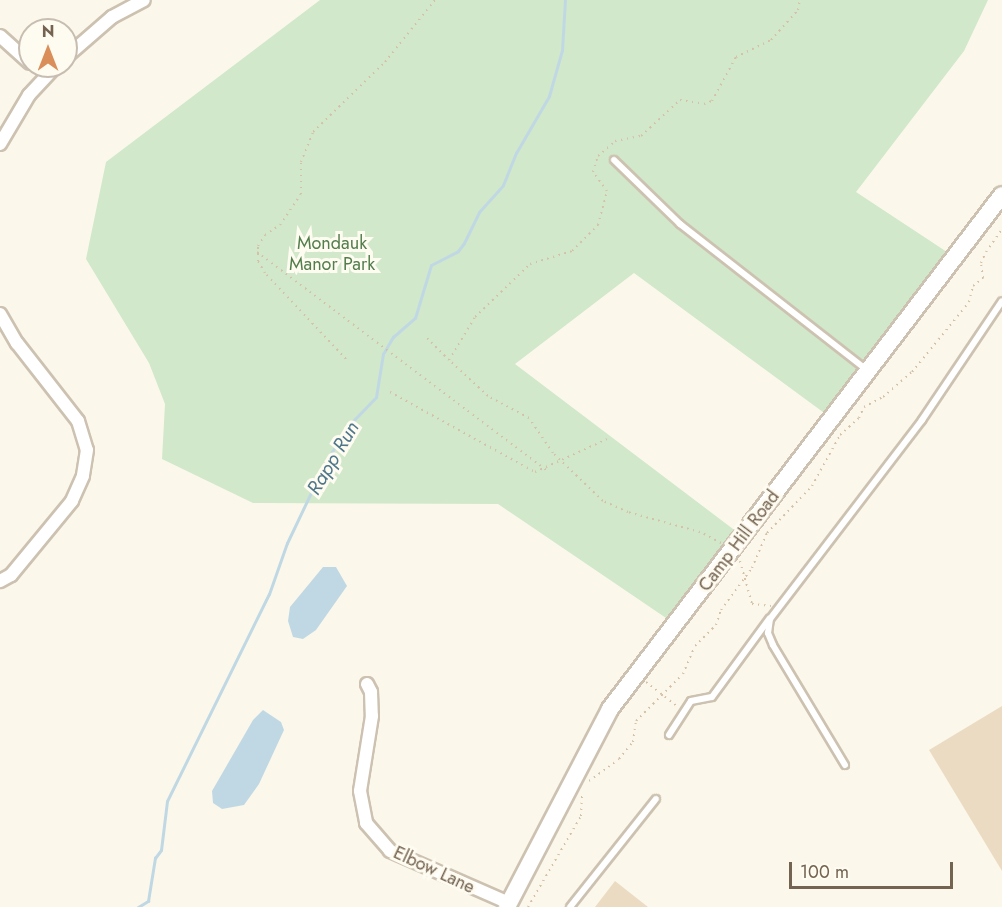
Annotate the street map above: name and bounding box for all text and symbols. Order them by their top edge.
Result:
north arrow [18,18,78,78]
text: N [42,20,54,43]
park label: Mondauk Manor Park [289,233,375,276]
water label: Rapp Run [302,417,364,499]
street label: Camp Hill Road [694,486,784,596]
street label: Elbow Lane [390,842,478,898]
scale bar [792,850,956,888]
text: 100 m [800,859,849,885]

